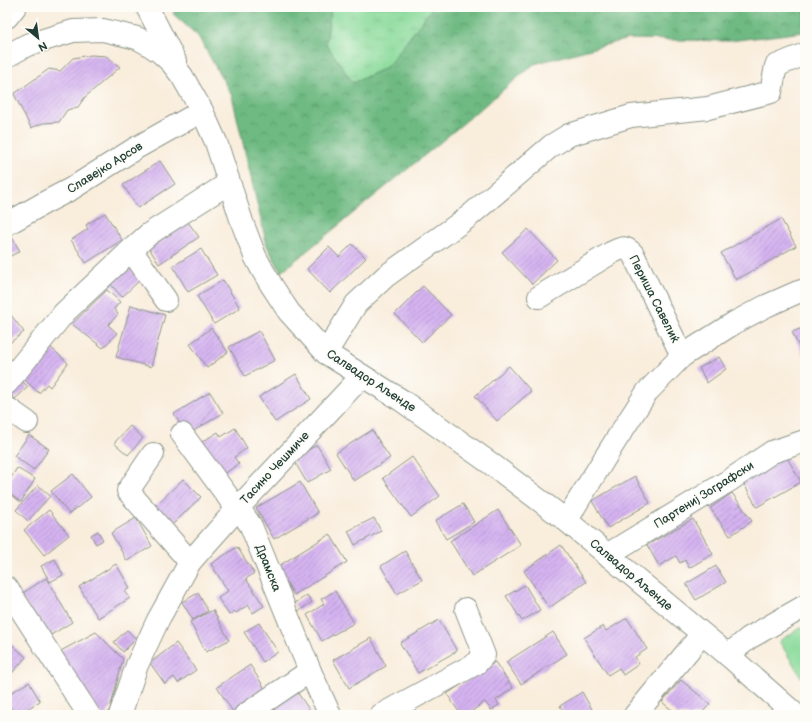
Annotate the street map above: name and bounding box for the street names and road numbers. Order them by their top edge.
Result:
street label: Славејко Арсов [65,138,146,197]
street label: Периша Савелиќ [625,253,683,346]
street label: Салвадор Аљенде [323,347,419,416]
street label: Тасино Чешмиче [237,428,313,508]
street label: Партениј Зографски [651,458,757,532]
street label: Салвадор Аљенде [587,536,676,614]
street label: Драмска [252,542,284,594]

